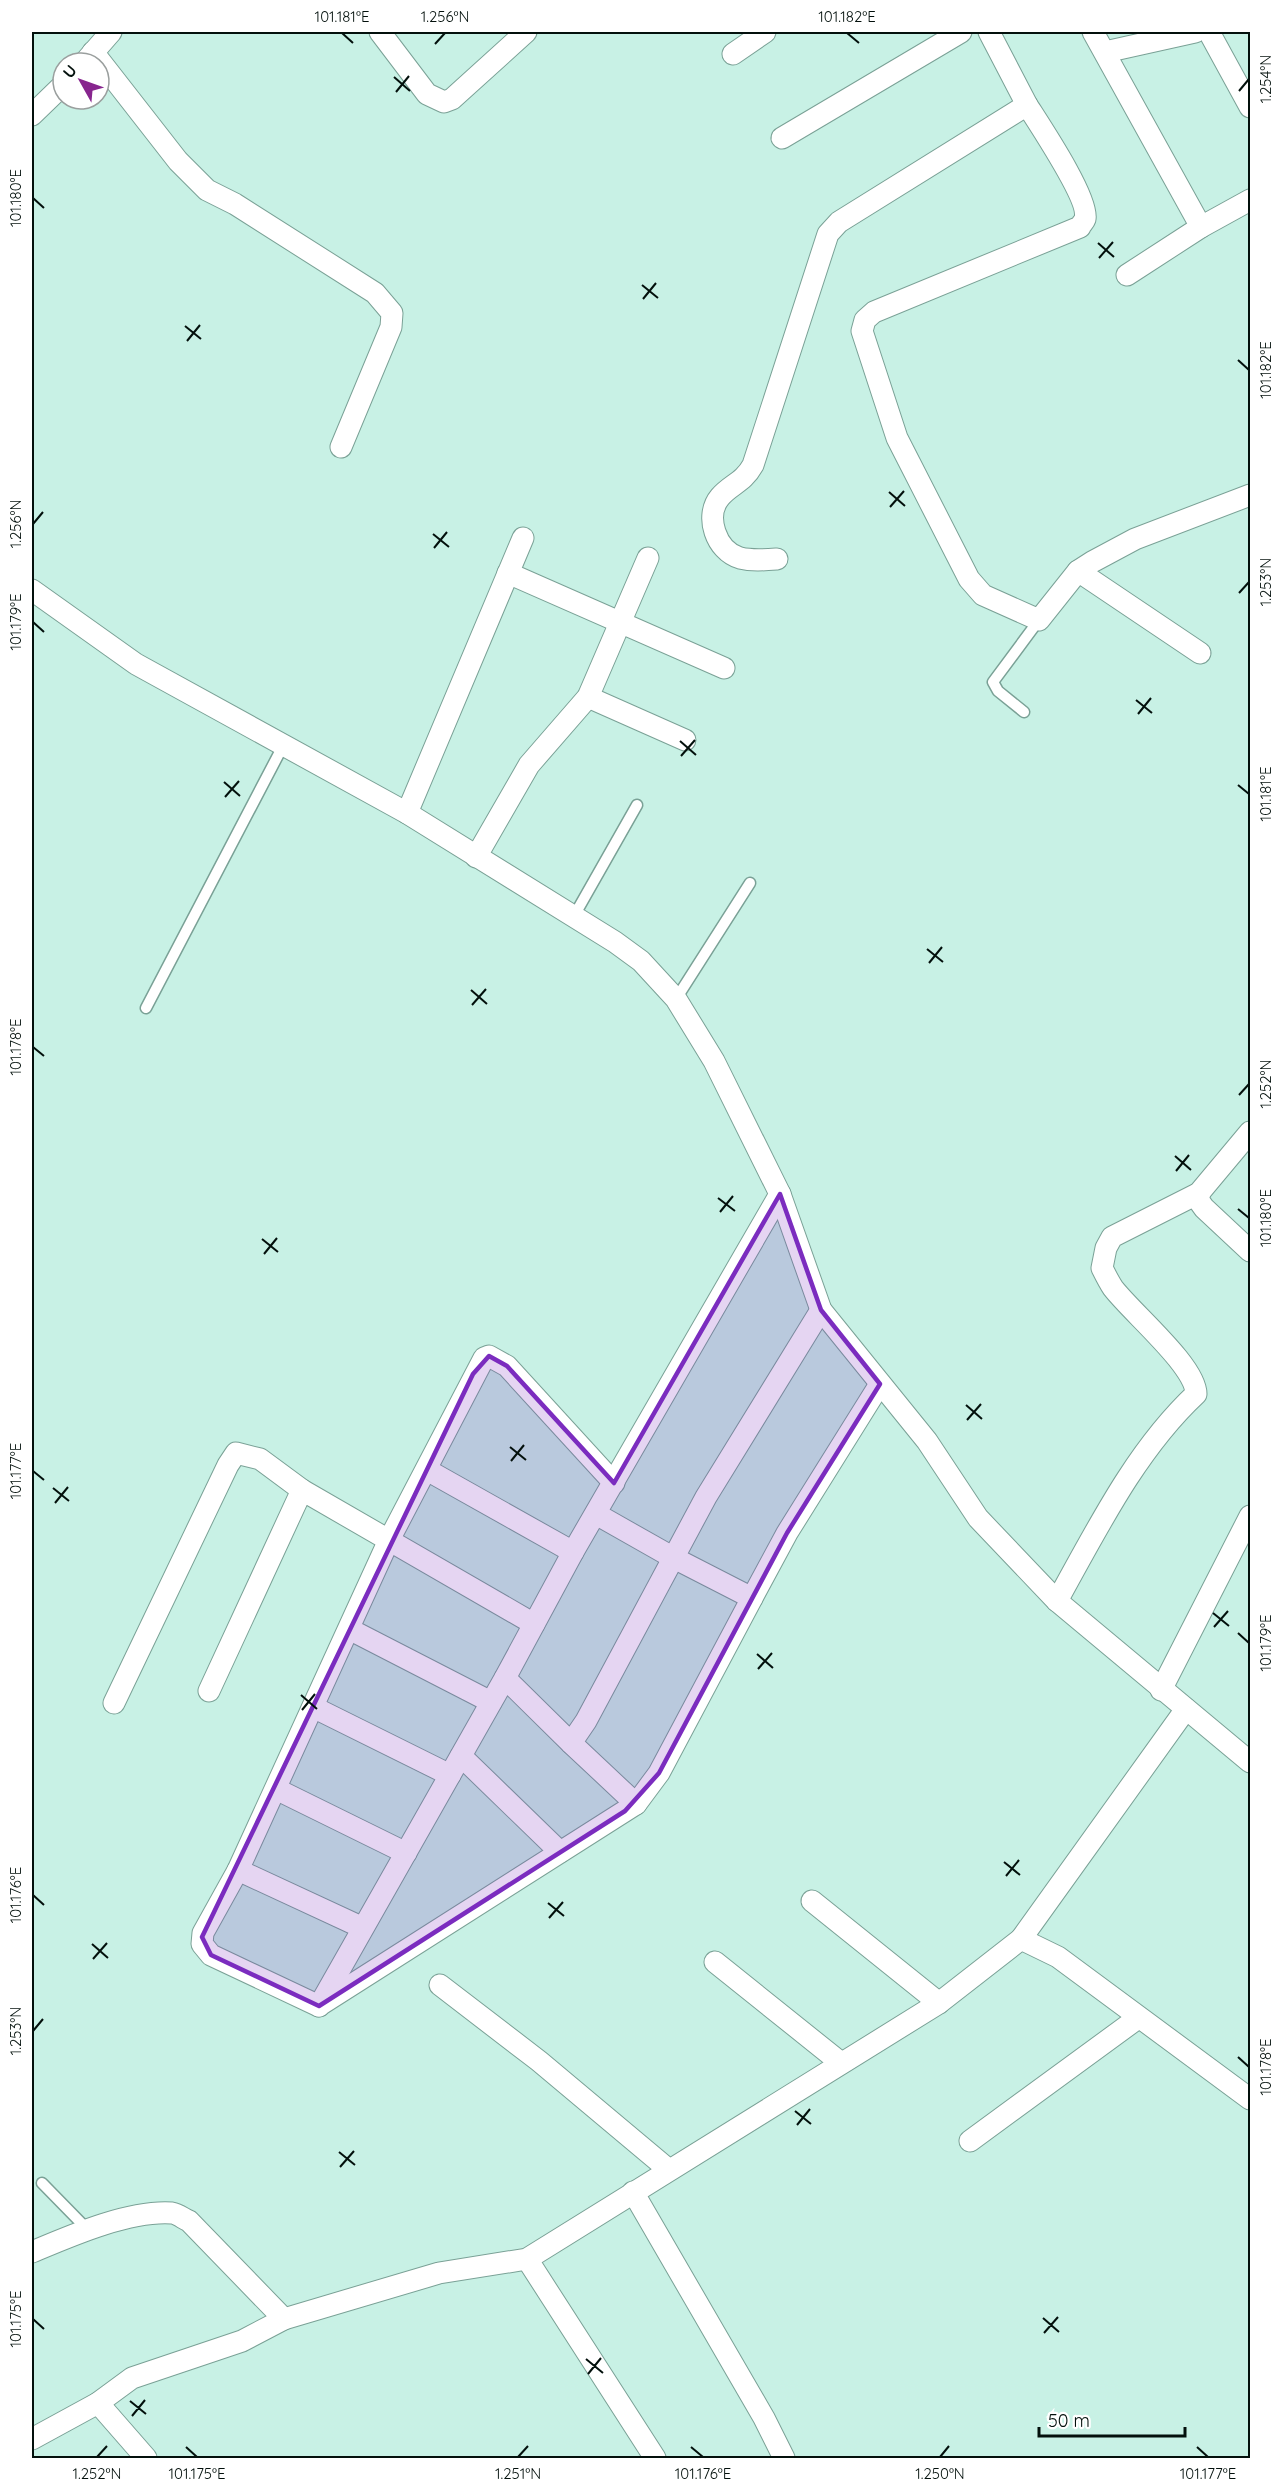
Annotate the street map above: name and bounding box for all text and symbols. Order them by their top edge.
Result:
text: 101.181°E [315,7,369,26]
text: 1.256°N [421,7,469,26]
text: 101.182°E [818,7,876,26]
north arrow [51,51,111,111]
text: 1.254°N [1256,55,1275,103]
text: U [58,61,81,82]
text: 101.180°E [6,169,25,227]
text: 101.182°E [1256,341,1275,399]
text: 1.256°N [6,500,25,548]
text: 1.253°N [1256,558,1275,606]
text: 101.179°E [6,593,25,651]
text: 101.181°E [1256,767,1275,821]
text: 101.178°E [6,1019,25,1075]
text: 1.252°N [1256,1060,1275,1108]
text: 101.180°E [1256,1189,1275,1247]
text: 101.177°E [6,1443,25,1499]
text: 101.179°E [1256,1614,1275,1672]
text: 101.176°E [6,1867,25,1923]
text: 1.253°N [6,2007,25,2055]
text: 101.178°E [1256,2039,1275,2095]
text: 101.175°E [6,2290,25,2348]
scale bar [1039,2400,1184,2438]
text: 50 m [1048,2409,1090,2432]
text: 1.252°N [73,2464,121,2483]
text: 101.175°E [168,2464,226,2483]
text: 1.251°N [495,2464,541,2483]
text: 101.176°E [675,2464,731,2483]
text: 1.250°N [915,2464,965,2483]
text: 101.177°E [1180,2464,1236,2483]

